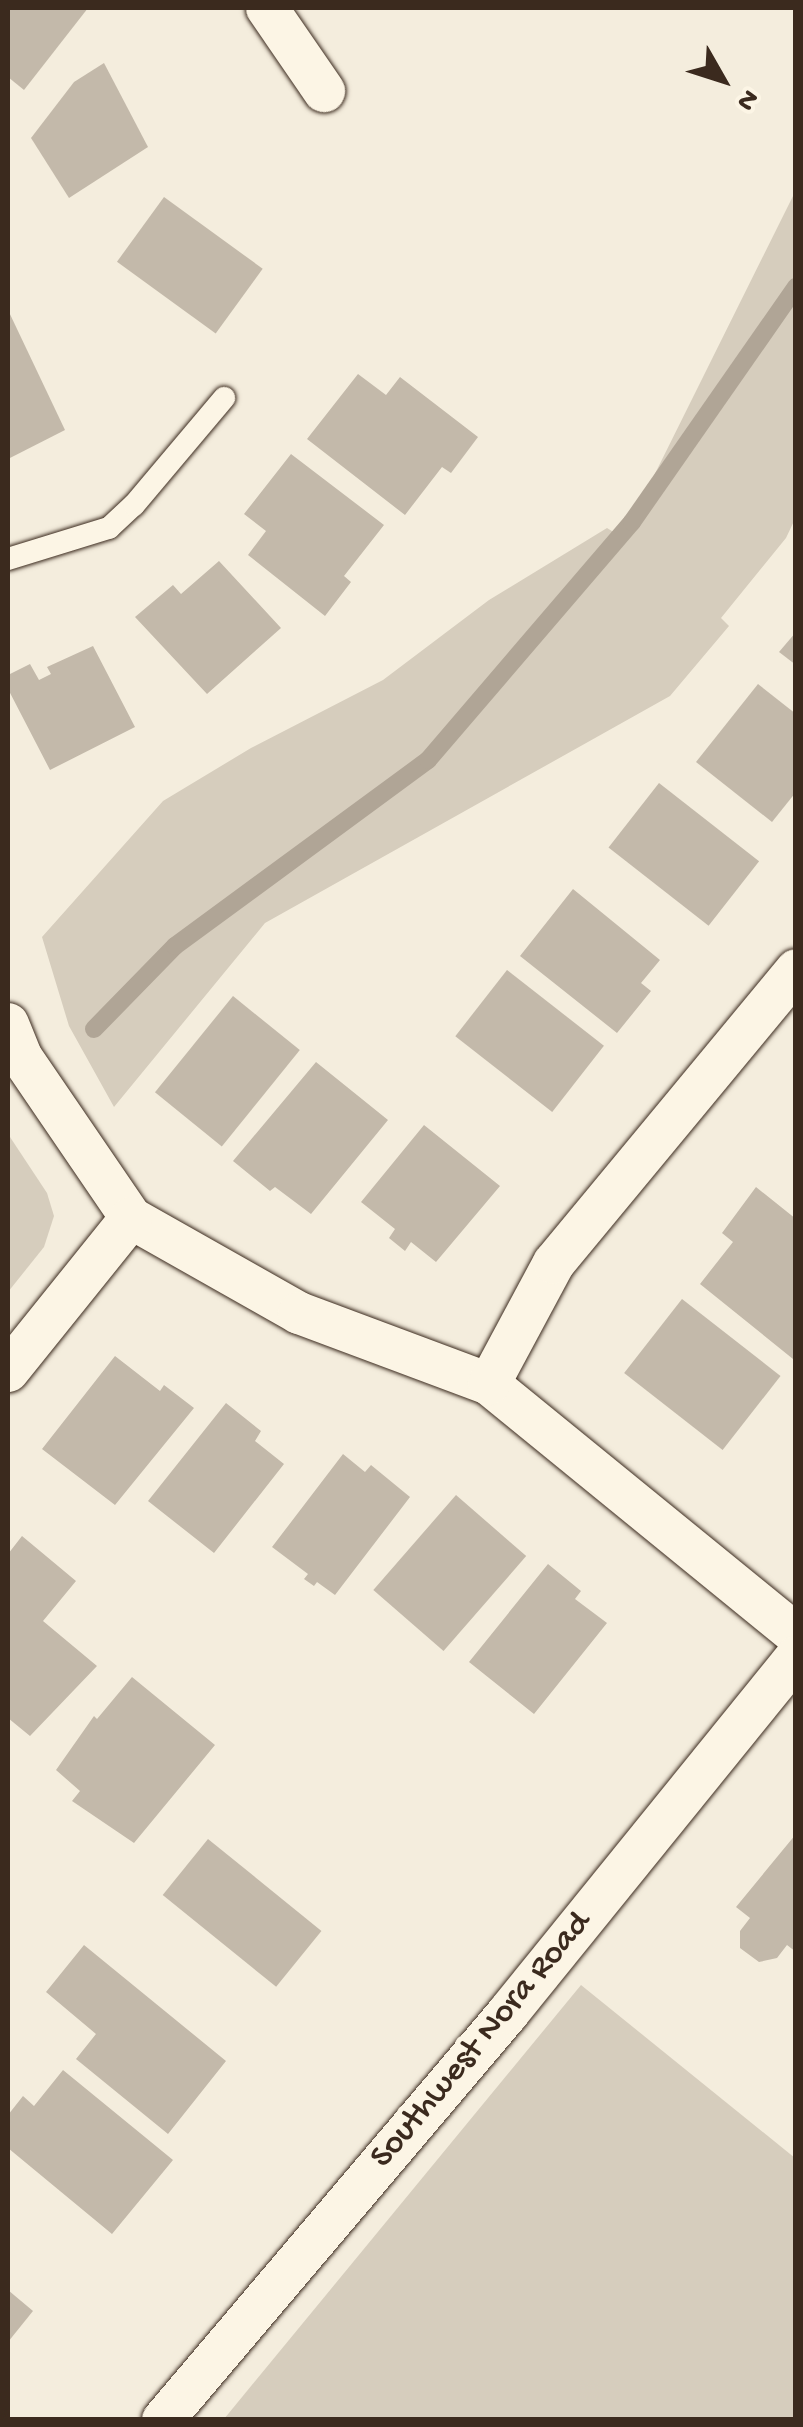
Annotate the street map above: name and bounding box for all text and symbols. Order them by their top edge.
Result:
north arrow [673,30,773,130]
text: N [728,82,765,117]
street label: Southwest Nora Road [362,1904,602,2178]

